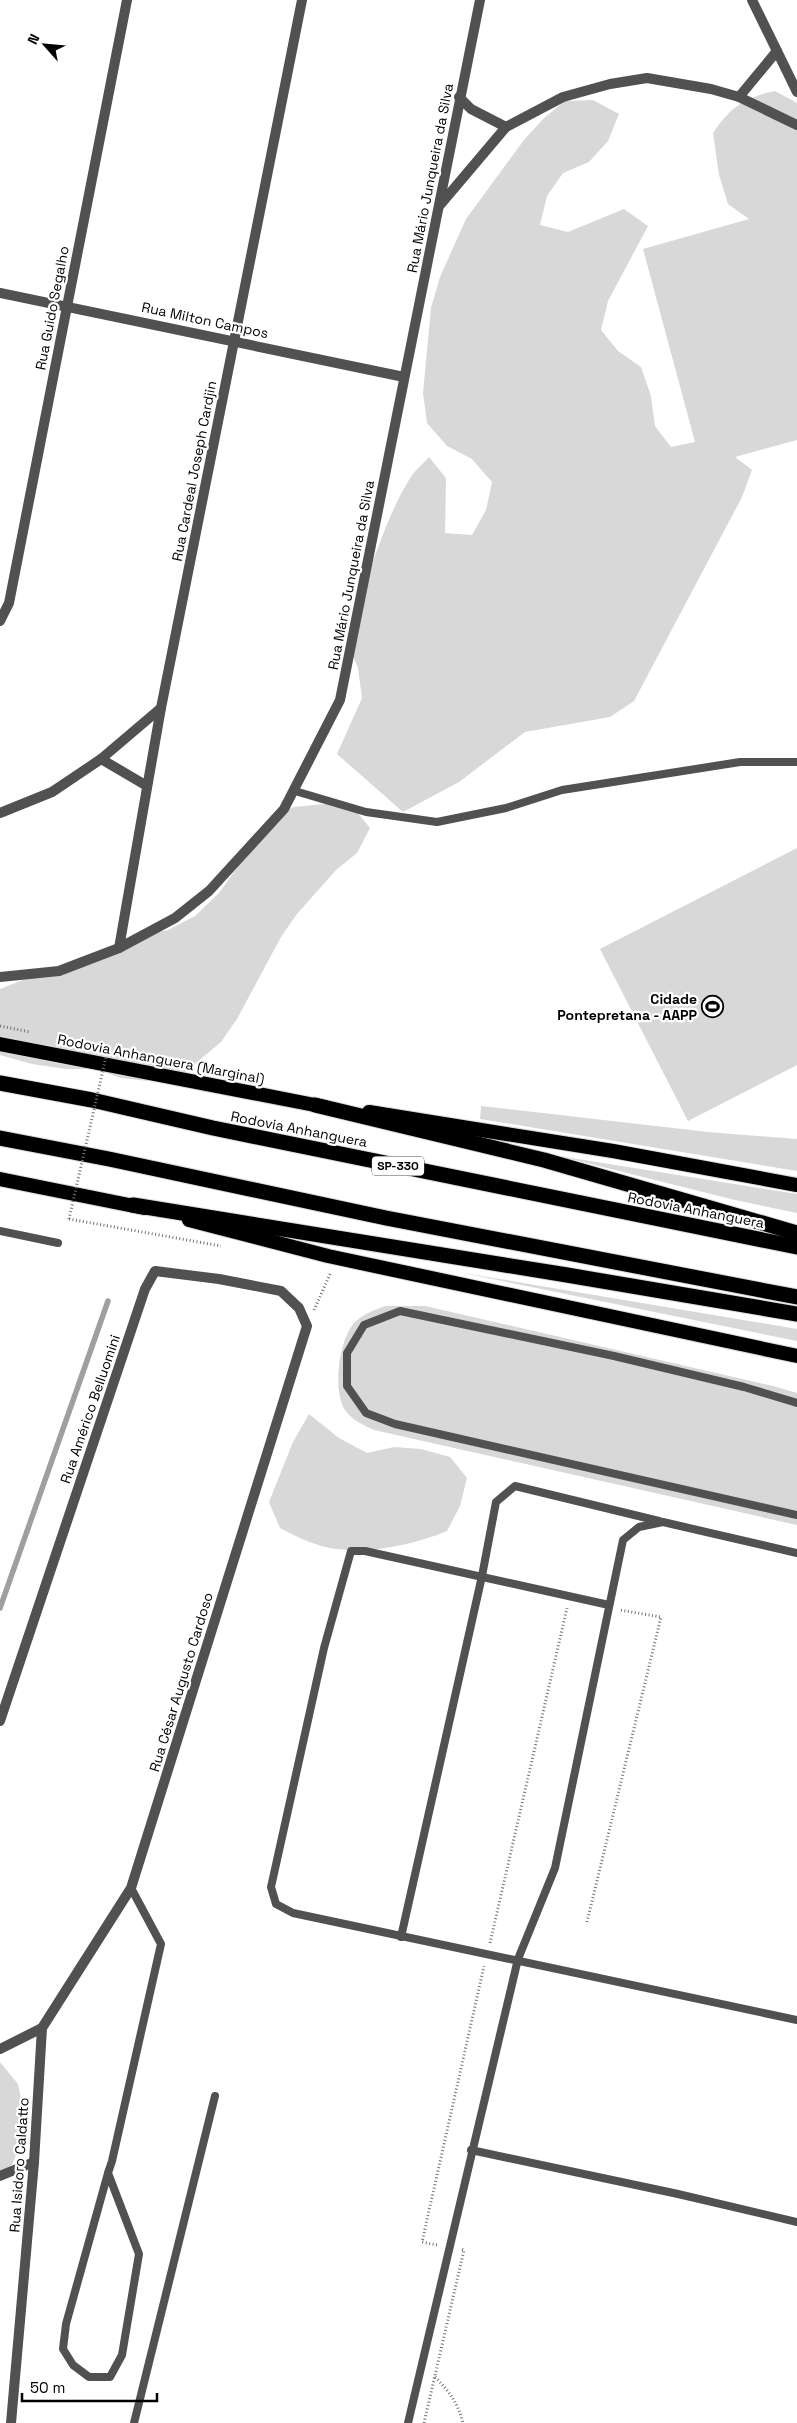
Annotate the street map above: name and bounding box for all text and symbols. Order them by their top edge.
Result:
north arrow [20,20,70,70]
text: N [23,31,44,47]
street label: Rua Mário Junqueira da Silva [403,82,457,274]
street label: Rua Guido Segalho [31,244,73,372]
street label: Rua Milton Campos [140,298,270,342]
street label: Rua Cardeal Joseph Cardjin [168,379,220,563]
street label: Rua Mário Junqueira da Silva [324,479,378,671]
place label: Cidade Pontepretana - AAPP [557,990,698,1024]
sports icon: Cidade Pontepretana - AAPP [701,995,725,1019]
street label: Rodovia Anhanguera (Marginal) [56,1030,266,1088]
street label: Rodovia Anhanguera [229,1107,369,1151]
road number: SP-330 [372,1156,424,1176]
street label: Rodovia Anhanguera [626,1188,766,1232]
street label: Rua Américo Belluomini [56,1332,124,1486]
street label: Rua César Augusto Cardoso [145,1590,217,1774]
street label: Rua Isidoro Caldatto [5,2097,33,2233]
scale bar [22,2370,158,2402]
text: 50 m [30,2378,65,2397]

